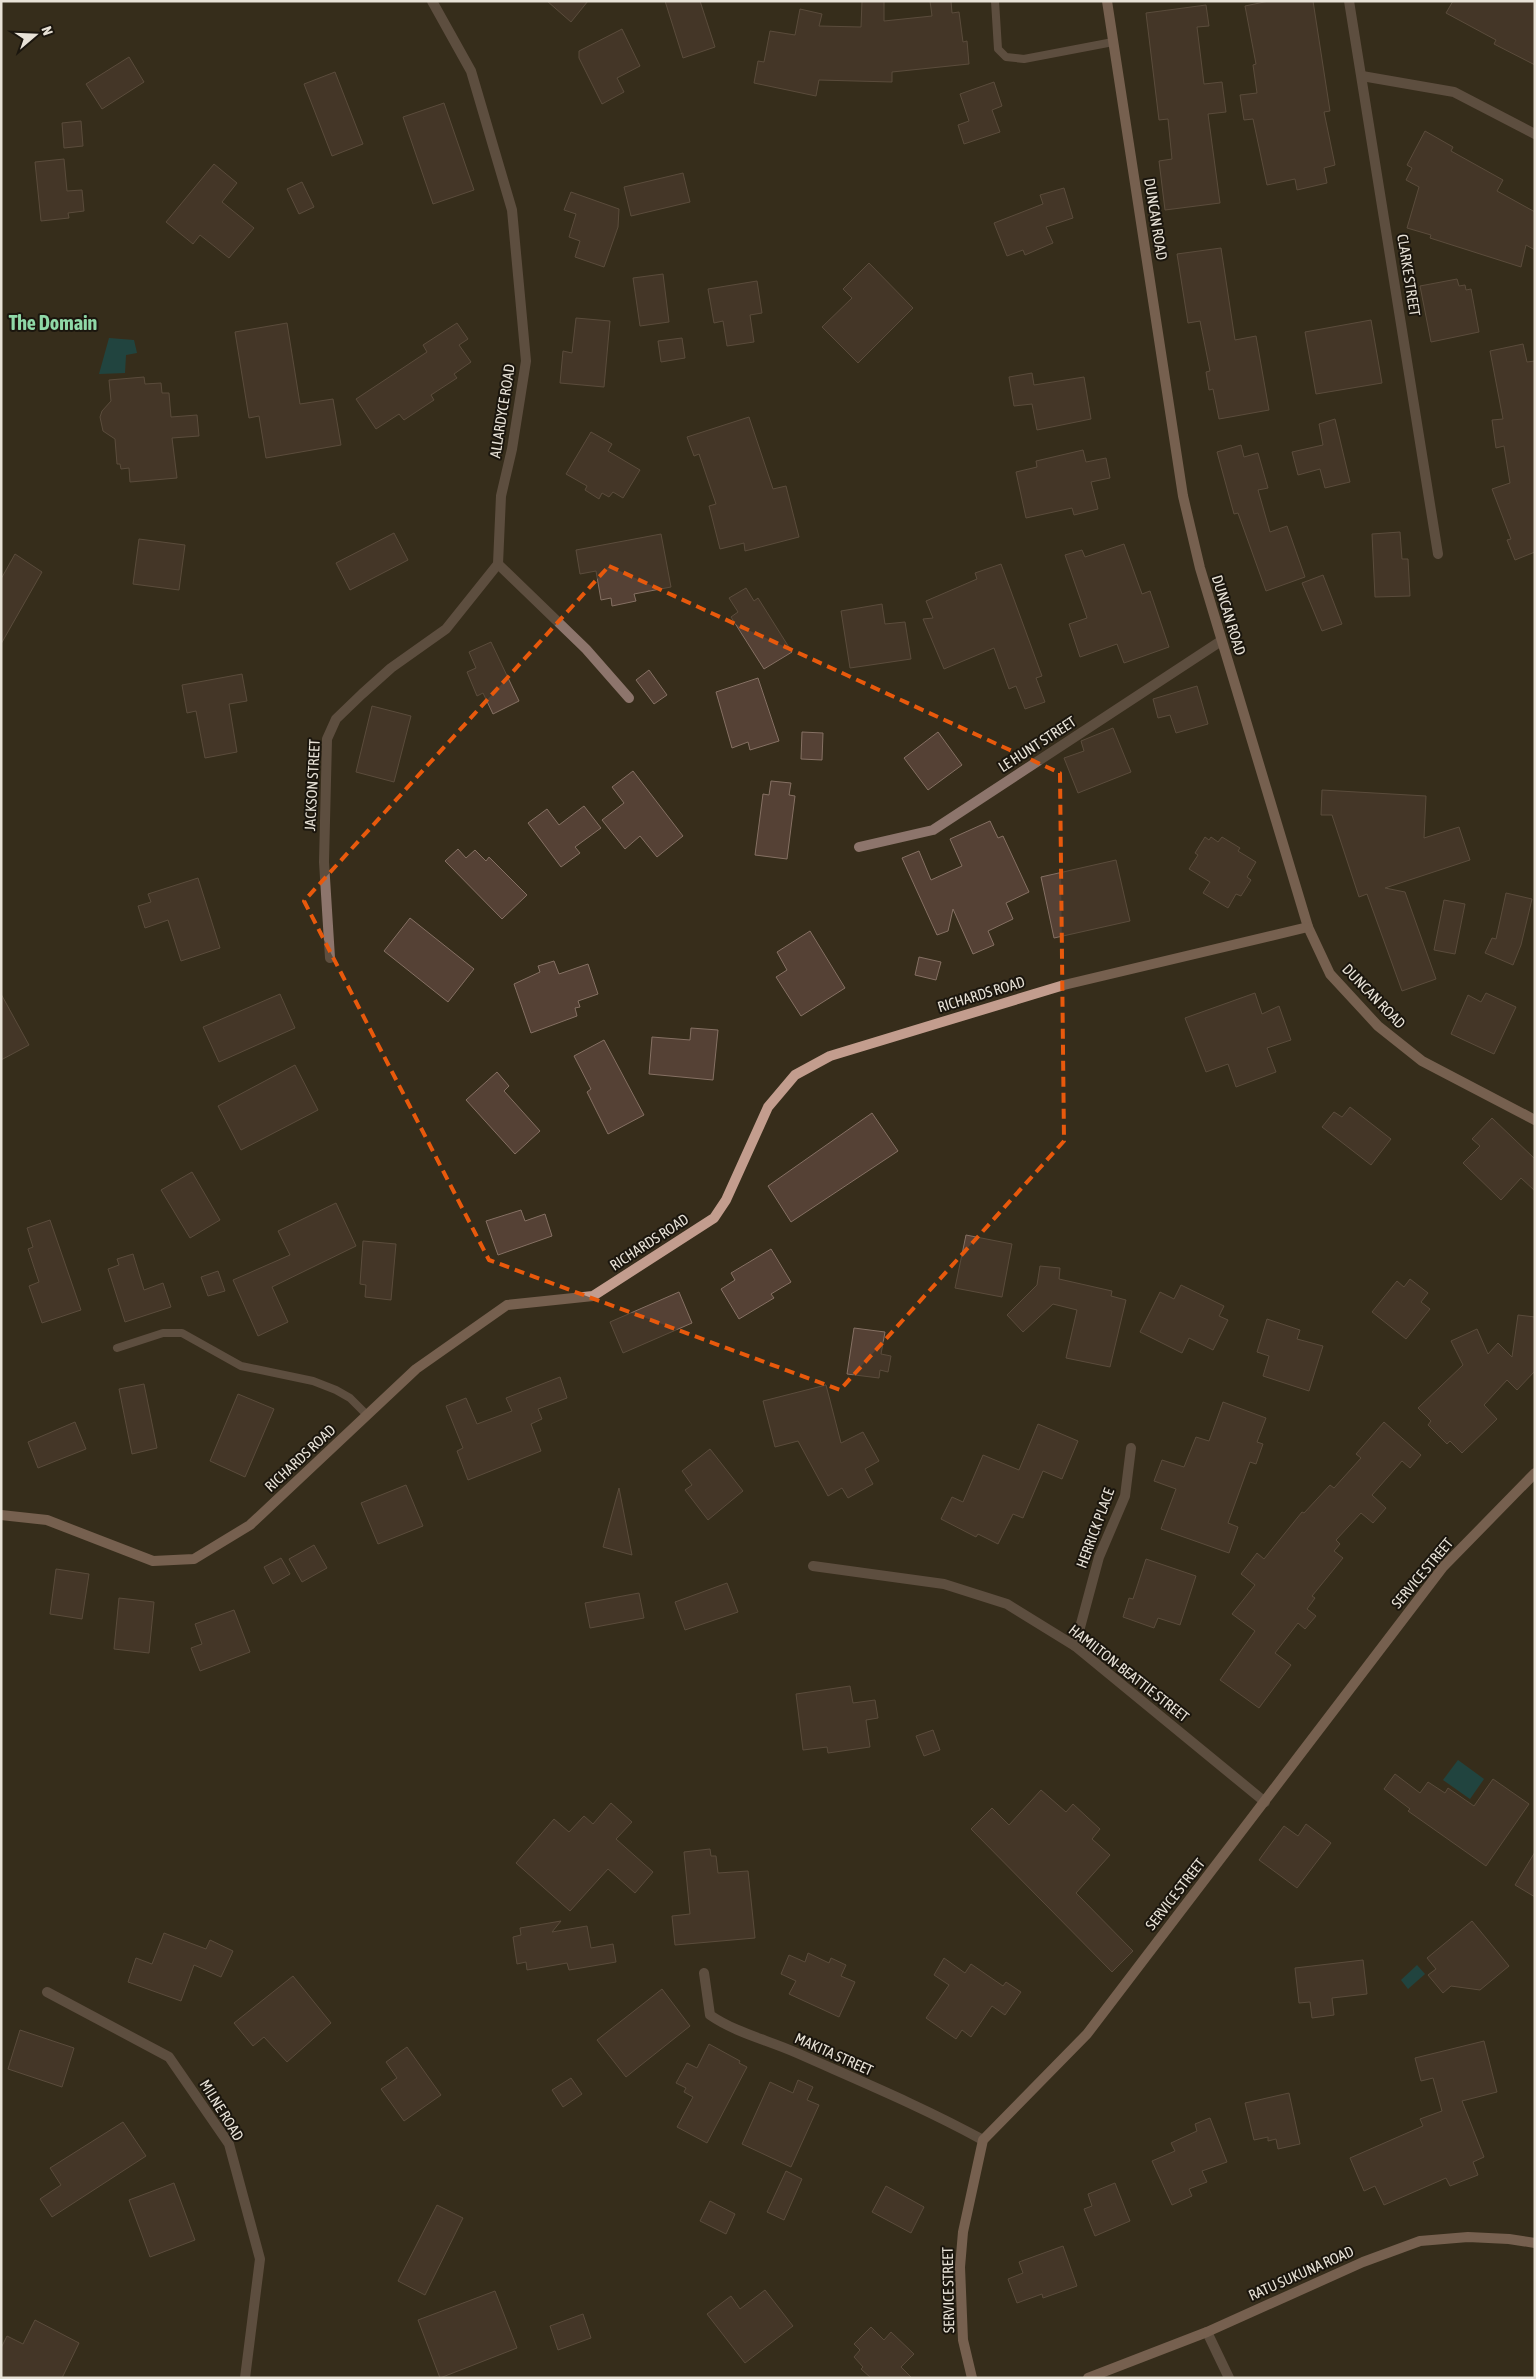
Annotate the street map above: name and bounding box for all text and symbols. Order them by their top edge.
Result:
north arrow [10,10,60,60]
text: N [38,24,56,37]
street label: DUNCAN ROAD [1141,177,1171,261]
street label: CLARKE STREET [1394,233,1424,318]
district label: The Domain [9,311,97,334]
street label: ALLARDYCE ROAD [486,363,518,459]
street label: DUNCAN ROAD [1209,573,1249,657]
street label: LE HUNT STREET [995,712,1079,775]
street label: JACKSON STREET [301,738,323,831]
street label: DUNCAN ROAD [1339,960,1409,1032]
street label: RICHARDS ROAD [935,973,1027,1015]
street label: RICHARDS ROAD [607,1210,691,1274]
street label: RICHARDS ROAD [261,1421,339,1495]
street label: HERRICK PLACE [1073,1485,1118,1570]
street label: SERVICE STREET [1388,1534,1456,1611]
street label: HAMILTON-BEATTIE STREET [1066,1621,1193,1725]
street label: SERVICE STREET [1142,1854,1208,1933]
street label: MAKITA STREET [792,2029,876,2079]
street label: MILNE ROAD [197,2076,247,2144]
street label: RATU SUKUNA ROAD [1246,2242,1356,2304]
street label: SERVICE STREET [939,2246,957,2333]

